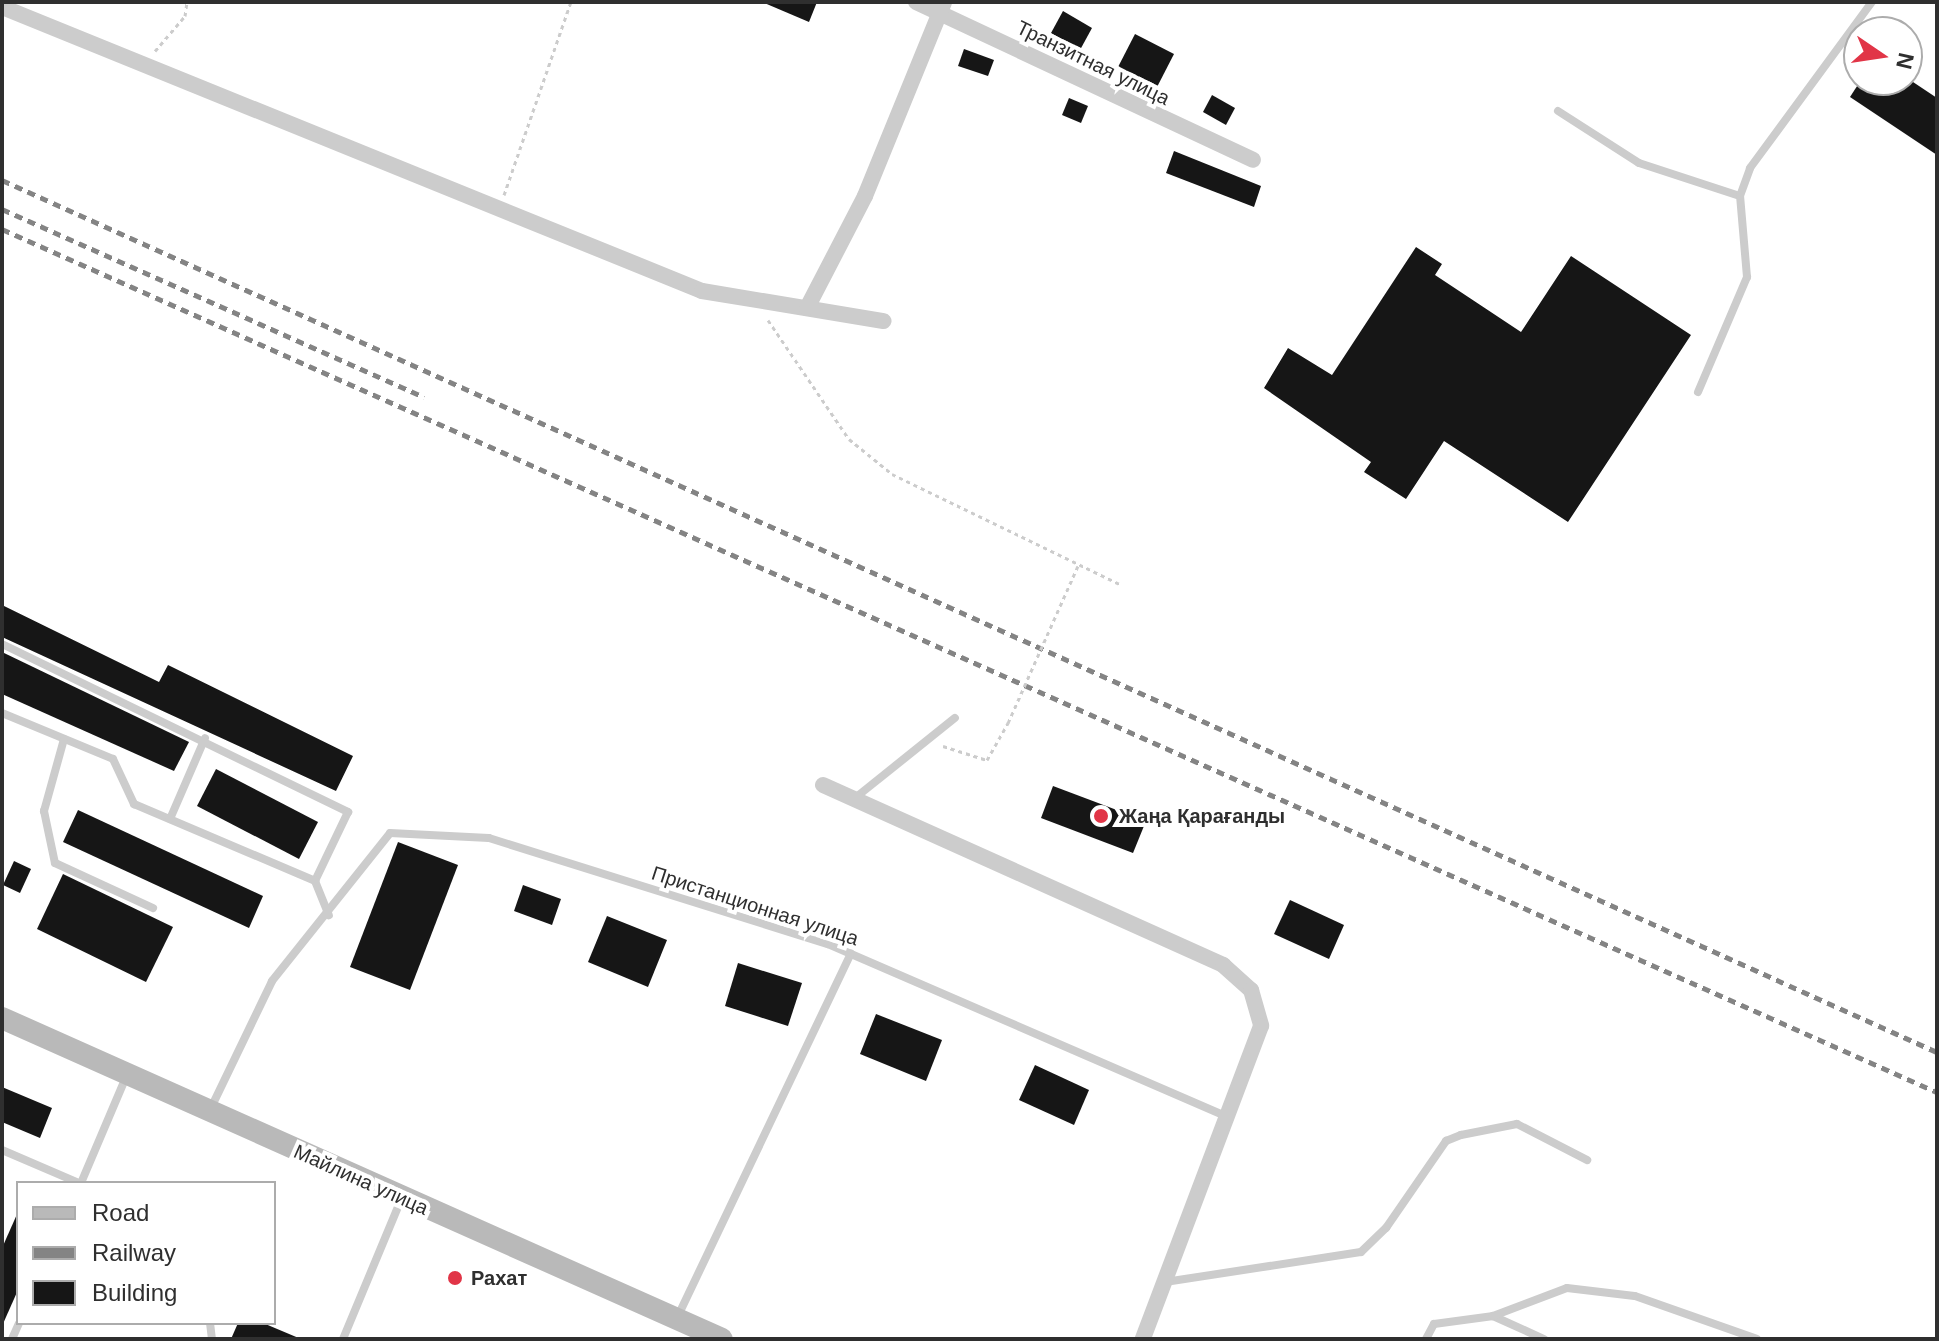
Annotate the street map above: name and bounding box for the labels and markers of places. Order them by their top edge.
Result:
place label: Жаңа Қарағанды [1119,804,1285,828]
marker: Жаңа Қарағанды [1090,805,1112,827]
place label: Рахат [471,1266,527,1290]
marker: Рахат [446,1269,464,1287]

